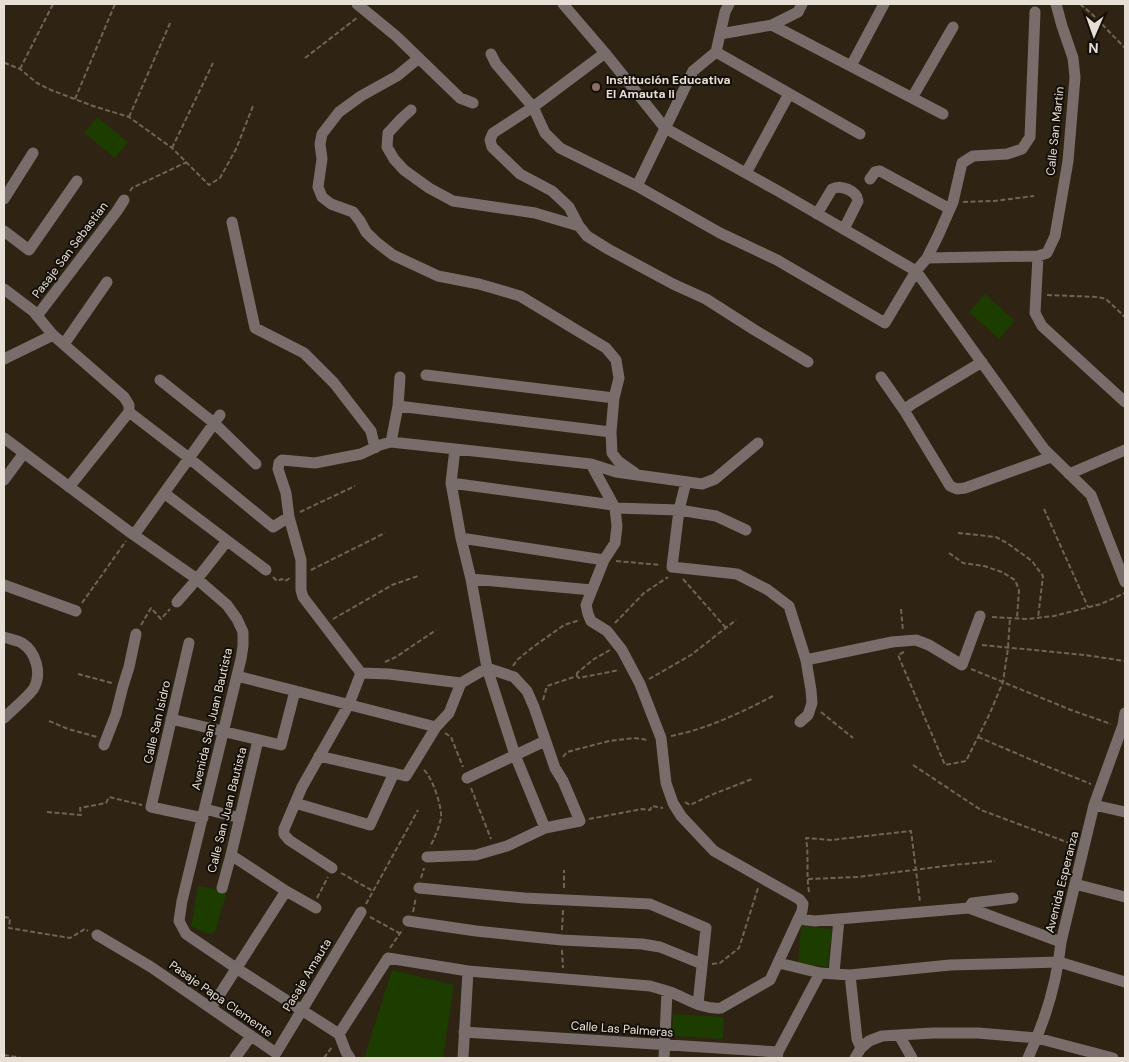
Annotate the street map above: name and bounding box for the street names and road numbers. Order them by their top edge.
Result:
street label: Calle San Martin [1042,86,1068,176]
street label: Pasaje San Sebastian [28,198,112,301]
street label: Avenida San Juan Bautista [188,646,236,792]
street label: Calle San Isidro [140,679,174,765]
street label: Calle San Juan Bautista [204,746,250,874]
street label: Avenida Esperanza [1042,829,1082,935]
street label: Pasaje Amauta [279,936,335,1014]
street label: Pasaje Papa Clemente [166,957,276,1041]
street label: Calle Las Palmeras [570,1017,674,1041]

